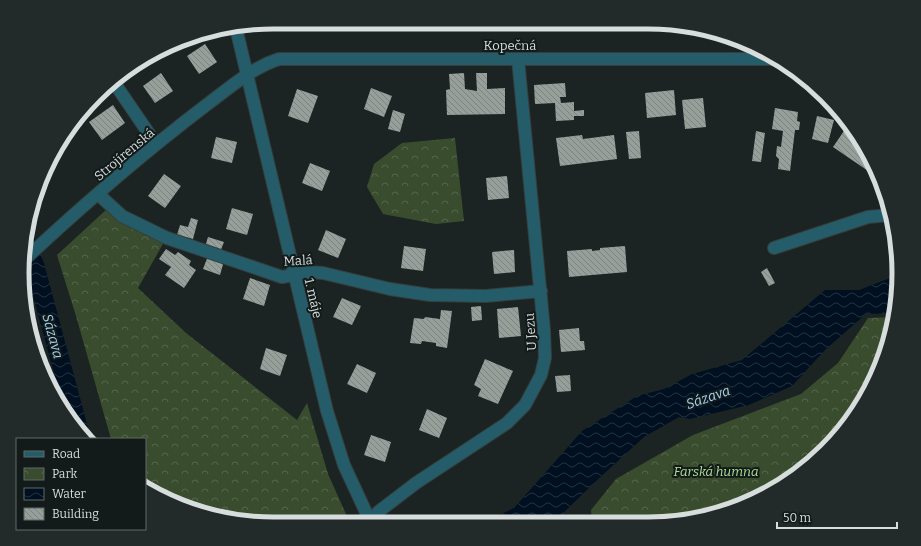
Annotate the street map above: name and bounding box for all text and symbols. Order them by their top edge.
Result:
street label: Kopečná [484,38,536,53]
street label: Strojírenská [91,125,157,184]
street label: Malá [283,252,313,269]
street label: 1. máje [302,277,325,320]
water label: Sázava [38,312,67,360]
street label: U Jezu [522,313,539,351]
water label: Sázava [684,382,732,413]
legend [16,438,146,530]
text: Road [52,447,80,461]
park label: Farská humna [673,464,759,479]
text: Park [52,467,78,481]
text: Water [52,487,87,501]
scale bar [777,504,897,530]
text: Building [52,507,99,521]
text: 50 m [783,511,812,525]

